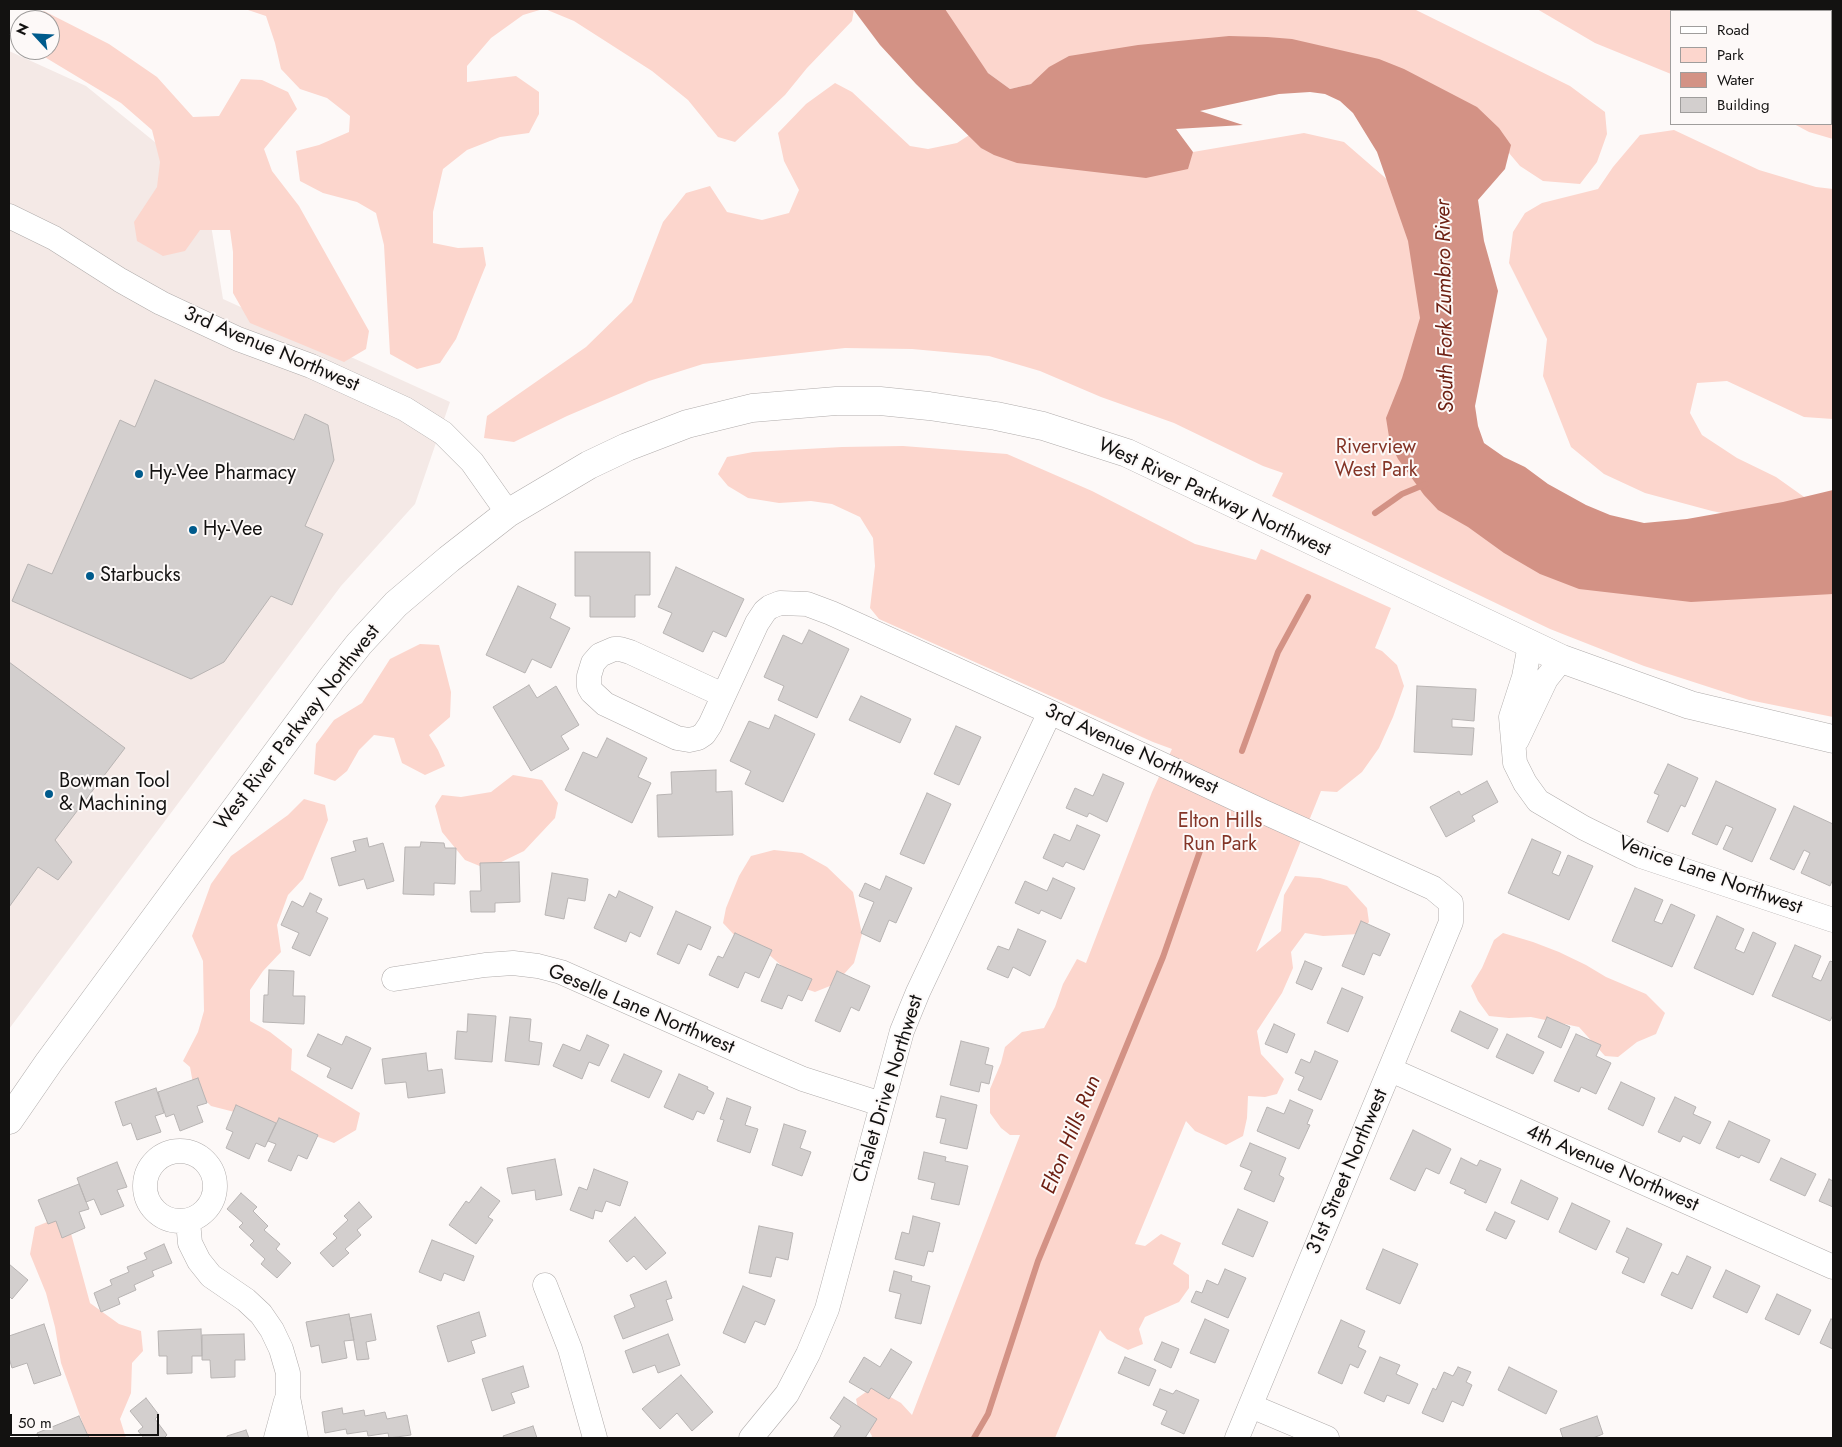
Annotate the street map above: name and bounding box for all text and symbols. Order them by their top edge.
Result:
north arrow [10,10,60,60]
legend [1670,10,1832,125]
text: Road [1717,19,1749,41]
text: N [11,20,34,38]
text: Park [1717,44,1744,66]
text: Water [1717,69,1754,91]
text: Building [1717,94,1769,116]
water label: South Fork Zumbro River [1432,199,1460,413]
street label: 3rd Avenue Northwest [180,302,362,398]
street label: West River Parkway Northwest [1094,433,1334,563]
park label: Riverview West Park [1335,436,1417,483]
place label: Hy-Vee Pharmacy [149,462,296,486]
marker: Hy-Vee Pharmacy [133,468,145,480]
place label: Hy-Vee [203,518,262,542]
marker: Hy-Vee [187,524,199,536]
place label: Starbucks [100,564,181,588]
marker: Starbucks [84,570,96,582]
street label: West River Parkway Northwest [210,620,386,836]
street label: 3rd Avenue Northwest [1041,699,1221,801]
place label: Bowman Tool & Machining [59,770,170,817]
marker: Bowman Tool & Machining [43,788,55,800]
park label: Elton Hills Run Park [1178,810,1262,857]
street label: Venice Lane Northwest [1615,832,1805,920]
street label: Geselle Lane Northwest [544,960,738,1060]
street label: Chalet Drive Northwest [849,992,929,1186]
water label: Elton Hills Run [1037,1072,1107,1198]
street label: 31st Street Northwest [1302,1086,1394,1258]
street label: 4th Avenue Northwest [1522,1120,1702,1218]
scale bar [12,1404,161,1436]
text: 50 m [18,1412,52,1434]

